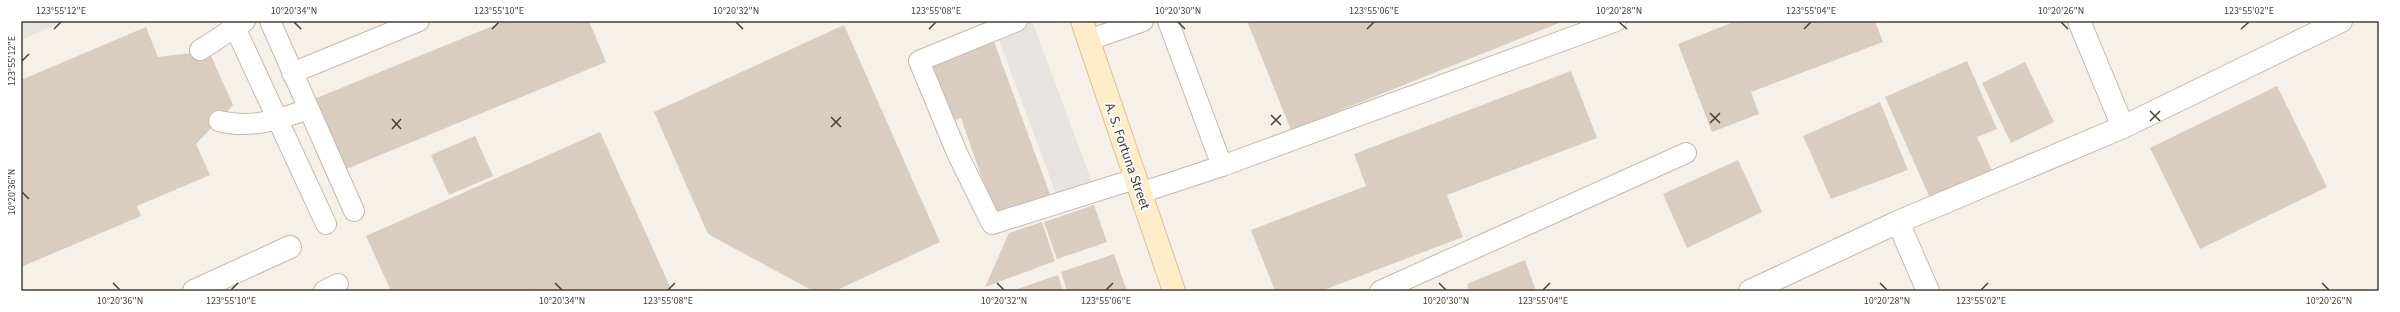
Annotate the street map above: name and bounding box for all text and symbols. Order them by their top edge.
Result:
text: 123°55'12"E [36,4,86,18]
text: 10°20'34"N [271,4,317,18]
text: 123°55'10"E [474,4,524,18]
text: 10°20'32"N [713,4,759,18]
text: 123°55'08"E [911,4,961,18]
text: 10°20'30"N [1155,4,1201,18]
text: 123°55'06"E [1349,4,1399,18]
text: 10°20'28"N [1596,4,1642,18]
text: 123°55'04"E [1786,4,1836,18]
text: 10°20'26"N [2038,4,2084,18]
text: 123°55'02"E [2224,4,2274,18]
text: 123°55'12"E [5,36,19,86]
street label: A. S. Fortuna Street [1099,100,1155,213]
text: 10°20'36"N [5,169,19,215]
text: 10°20'36"N [97,294,143,308]
text: 123°55'10"E [206,294,256,308]
text: 10°20'34"N [539,294,585,308]
text: 123°55'08"E [643,294,693,308]
text: 10°20'32"N [981,294,1027,308]
text: 123°55'06"E [1081,294,1131,308]
text: 10°20'30"N [1423,294,1469,308]
text: 123°55'04"E [1518,294,1568,308]
text: 10°20'28"N [1864,294,1910,308]
text: 123°55'02"E [1956,294,2006,308]
text: 10°20'26"N [2306,294,2352,308]

